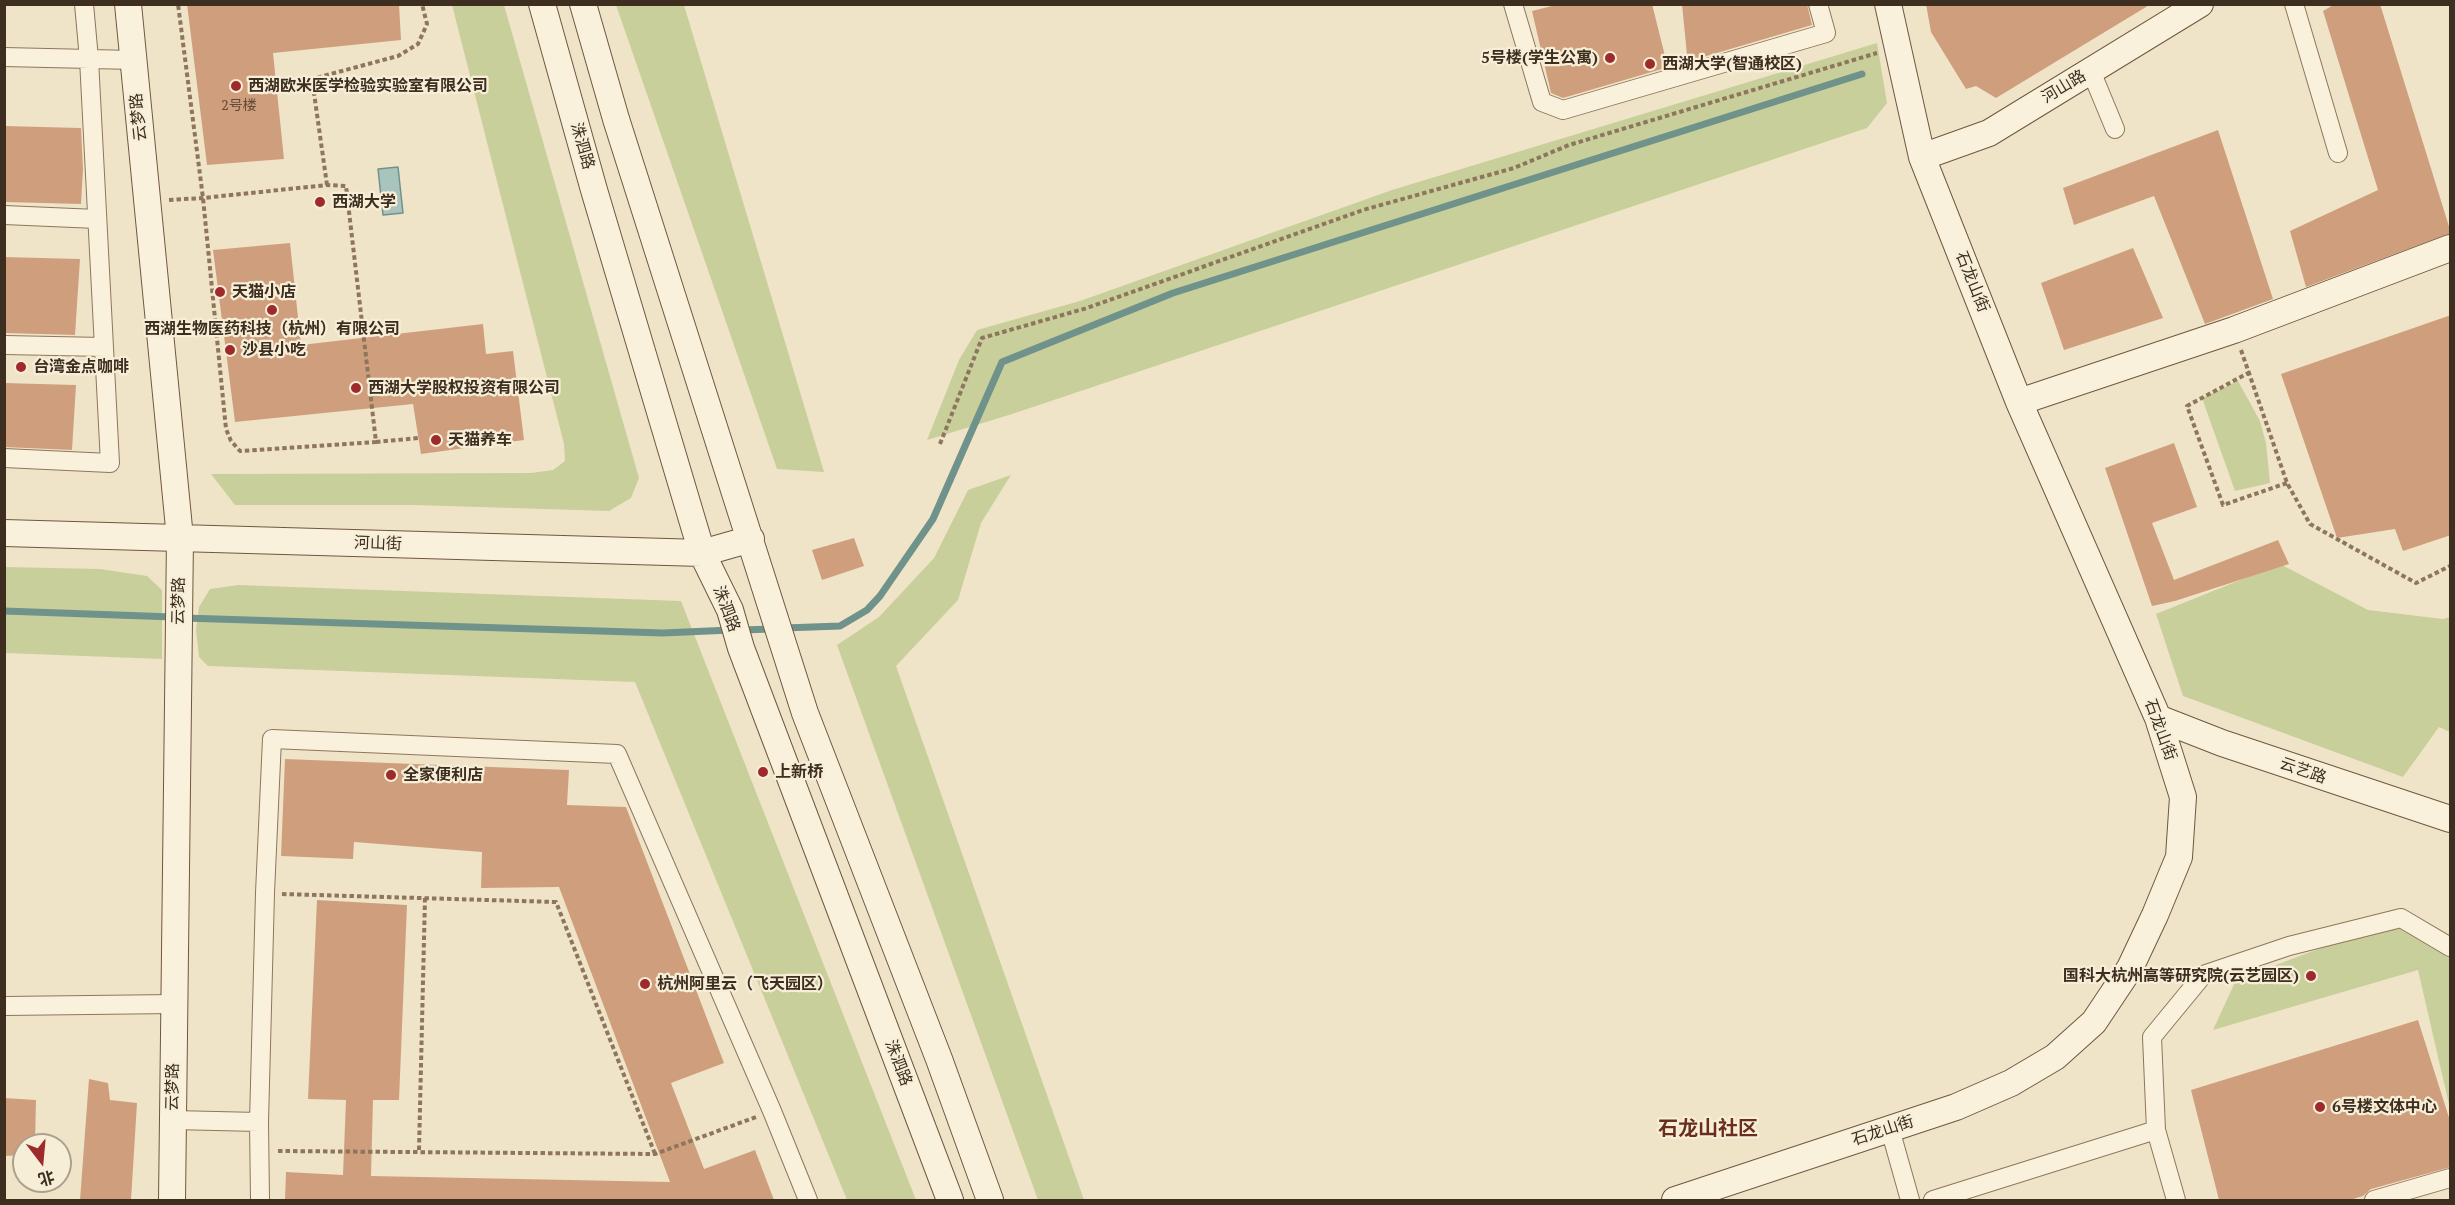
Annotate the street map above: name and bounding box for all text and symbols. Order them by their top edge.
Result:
place label: 5号楼(学生公寓) [1481,48,1598,68]
marker: 5号楼(学生公寓) [1603,51,1617,65]
place label: 西湖大学(智通校区) [1662,54,1802,74]
marker: 西湖大学(智通校区) [1643,57,1657,71]
street label: 河山路 [2038,66,2090,108]
place label: 西湖欧米医学检验实验室有限公司 [248,76,488,96]
marker: 西湖欧米医学检验实验室有限公司 [229,79,243,93]
street label: 云梦路 [127,92,151,142]
house number: 2号楼 [221,98,257,114]
street label: 洙泗路 [566,120,598,172]
place label: 西湖大学 [332,192,396,212]
marker: 西湖大学 [313,195,327,209]
street label: 石龙山街 [1951,249,1993,315]
place label: 天猫小店 [232,282,296,302]
marker: 天猫小店 [213,285,227,299]
marker: 西湖生物医药科技（杭州）有限公司 [265,303,279,317]
place label: 西湖生物医药科技（杭州）有限公司 [144,319,400,339]
place label: 沙县小吃 [242,340,306,360]
marker: 沙县小吃 [223,343,237,357]
place label: 台湾金点咖啡 [33,357,129,377]
marker: 台湾金点咖啡 [14,360,28,374]
place label: 西湖大学股权投资有限公司 [368,378,560,398]
marker: 西湖大学股权投资有限公司 [349,381,363,395]
place label: 天猫养车 [448,430,512,450]
marker: 天猫养车 [429,433,443,447]
street label: 河山街 [354,534,402,554]
street label: 云梦路 [169,577,189,625]
street label: 洙泗路 [708,583,744,635]
street label: 石龙山街 [2140,697,2180,763]
street label: 云艺路 [2277,754,2329,788]
place label: 上新桥 [775,762,823,782]
place label: 全家便利店 [403,765,483,785]
marker: 上新桥 [756,765,770,779]
marker: 全家便利店 [384,768,398,782]
place label: 国科大杭州高等研究院(云艺园区) [2063,966,2299,986]
marker: 国科大杭州高等研究院(云艺园区) [2304,969,2318,983]
place label: 杭州阿里云（飞天园区） [657,974,833,994]
marker: 杭州阿里云（飞天园区） [638,977,652,991]
street label: 洙泗路 [880,1037,916,1089]
street label: 云梦路 [163,1063,183,1111]
place label: 6号楼文体中心 [2332,1097,2437,1117]
marker: 6号楼文体中心 [2313,1100,2327,1114]
street label: 石龙山街 [1850,1112,1916,1150]
district label: 石龙山社区 [1658,1117,1758,1141]
north arrow [12,1133,72,1193]
text: 北 [36,1166,57,1191]

